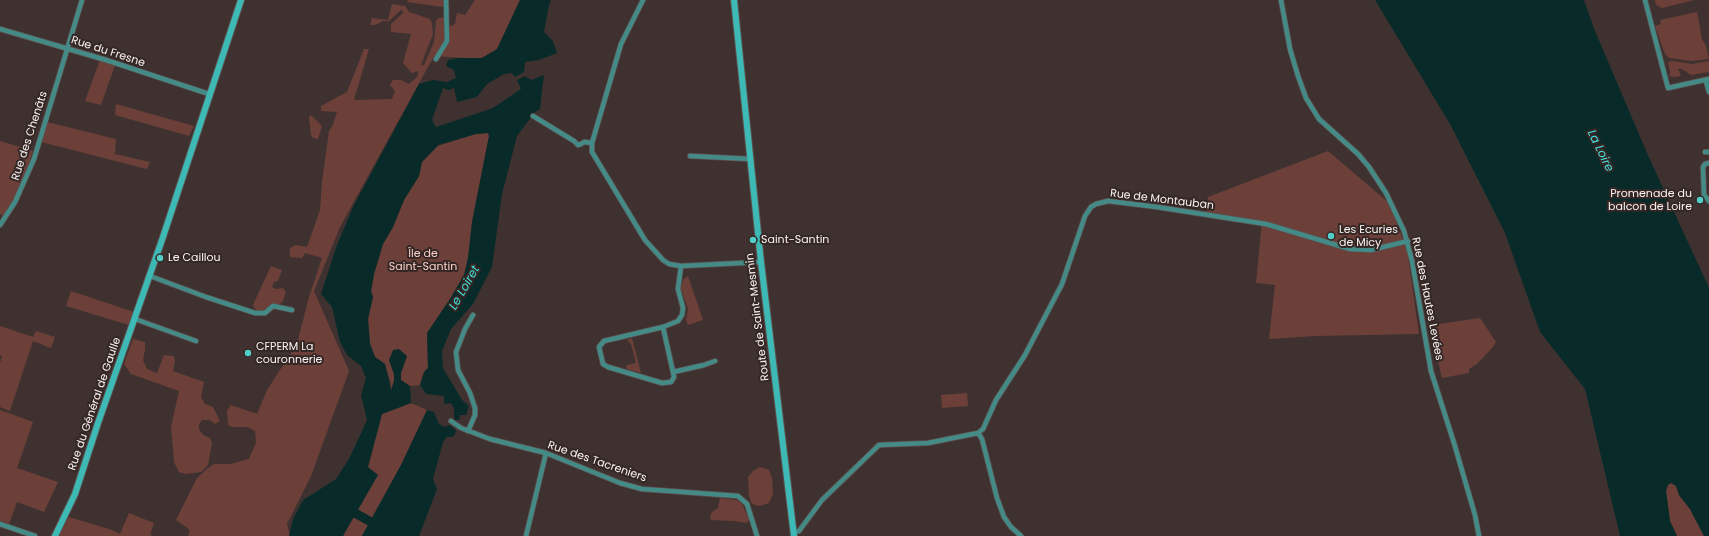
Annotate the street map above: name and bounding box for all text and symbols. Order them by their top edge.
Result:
street label: Rue du Fresne [69,34,147,70]
street label: Rue des Chenâts [9,90,51,182]
water label: La Loire [1584,128,1616,174]
street label: Rue de Montauban [1109,187,1215,213]
place label: Promenade du balcon de Loire [1608,187,1692,213]
marker: Promenade du balcon de Loire [1695,195,1705,205]
place label: Les Ecuries de Micy [1339,223,1398,249]
marker: Les Ecuries de Micy [1326,231,1336,241]
place label: Saint-Santin [761,233,829,247]
marker: Saint-Santin [748,235,758,245]
street label: Rue des Hautes Levées [1409,236,1445,362]
park label: Île de Saint-Santin [389,247,457,273]
place label: Le Caillou [168,251,221,265]
street label: Route de Saint-Mesmin [744,252,772,382]
marker: Le Caillou [155,253,165,263]
water label: Le Loiret [447,263,483,313]
street label: Rue du Général de Gaulle [66,336,124,472]
place label: CFPERM La couronnerie [256,340,322,366]
marker: CFPERM La couronnerie [243,348,253,358]
street label: Rue des Tacreniers [546,439,648,485]

